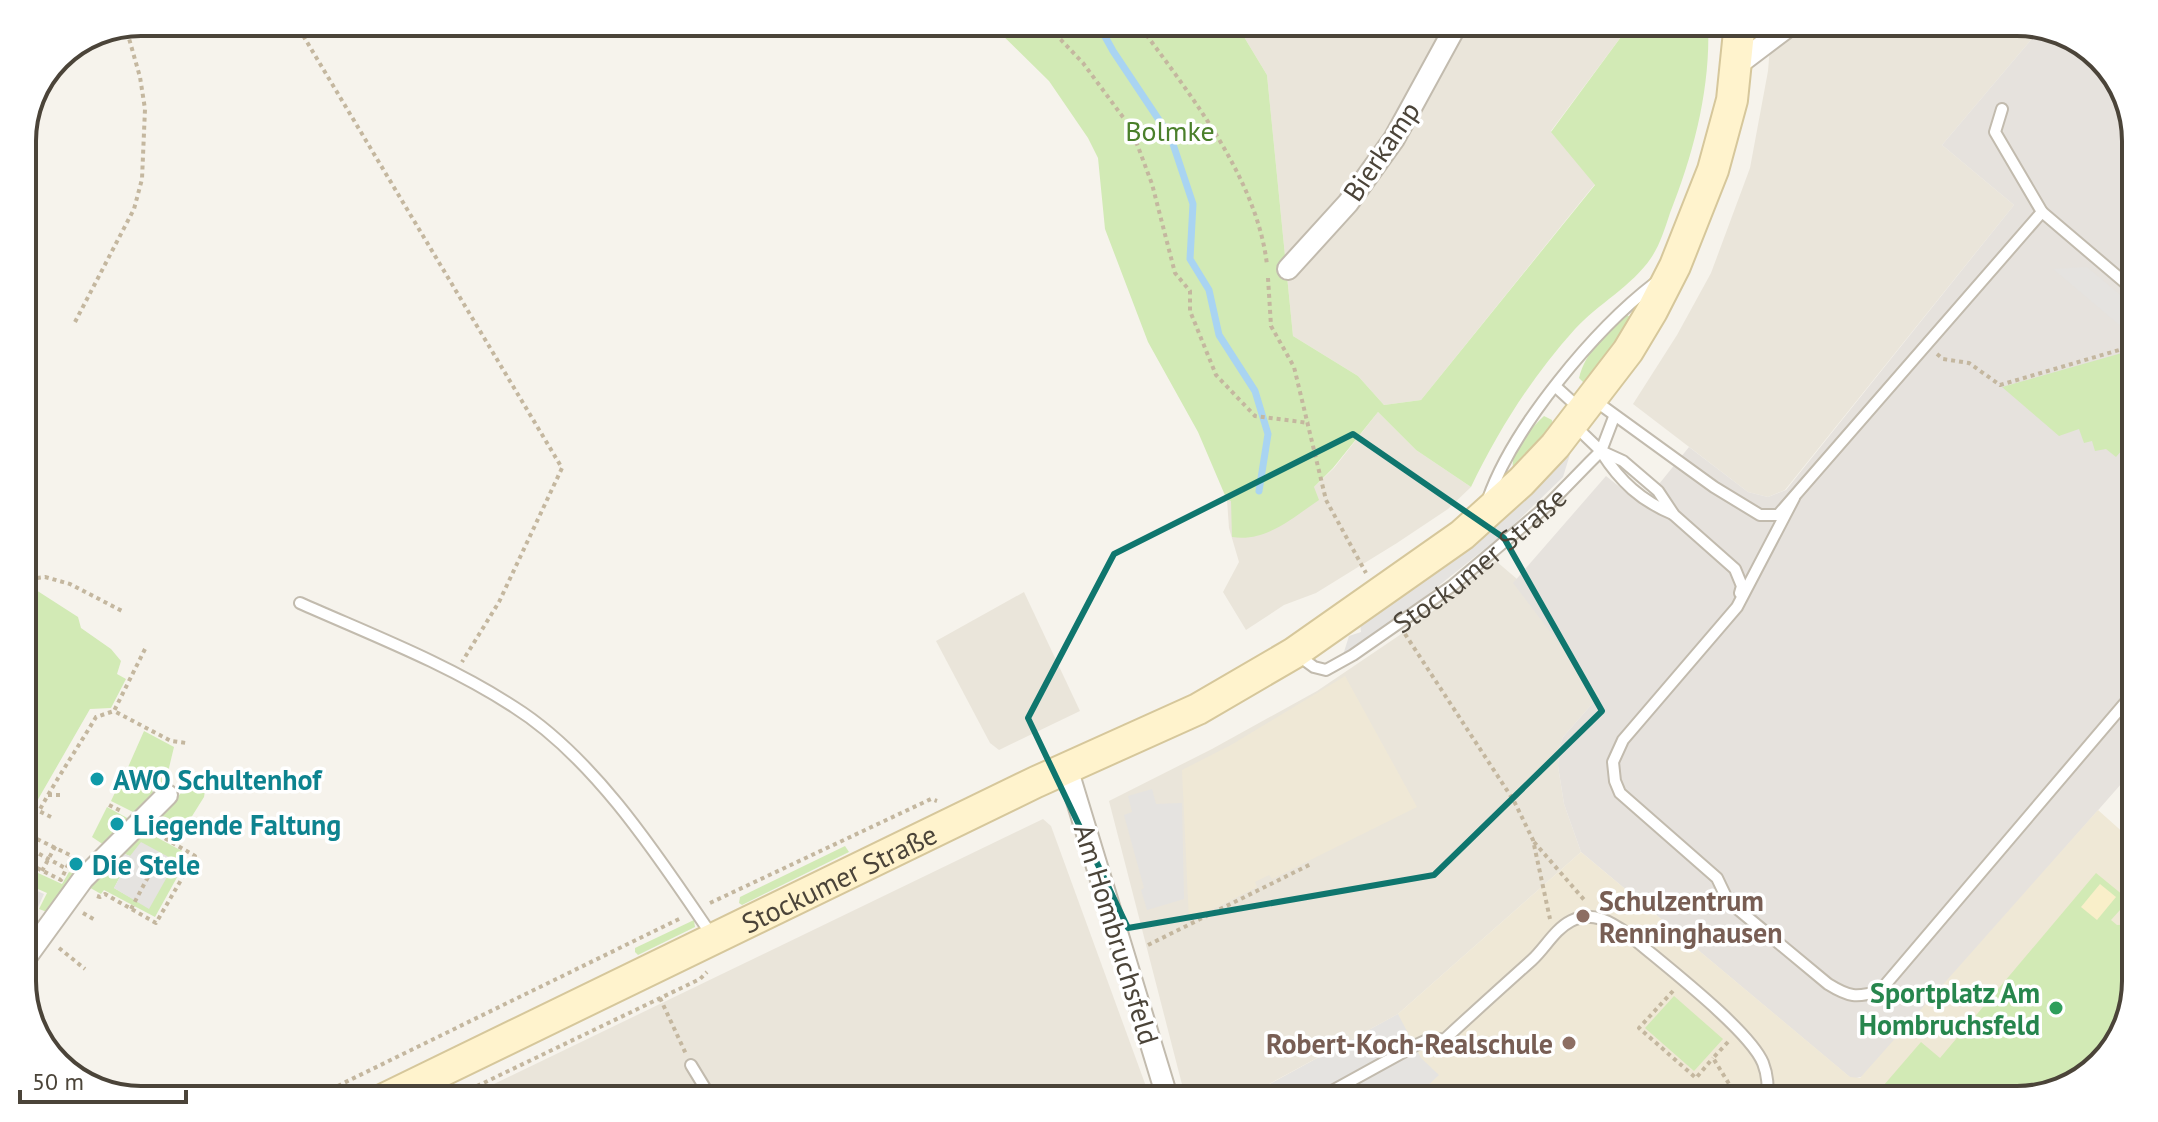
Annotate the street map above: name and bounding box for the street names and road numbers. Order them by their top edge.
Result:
street label: Bierkamp [1334,94,1428,208]
street label: Stockumer Straße [1385,479,1574,641]
street label: Stockumer Straße [735,815,943,941]
street label: Am Hombruchsfeld [1066,819,1168,1049]

